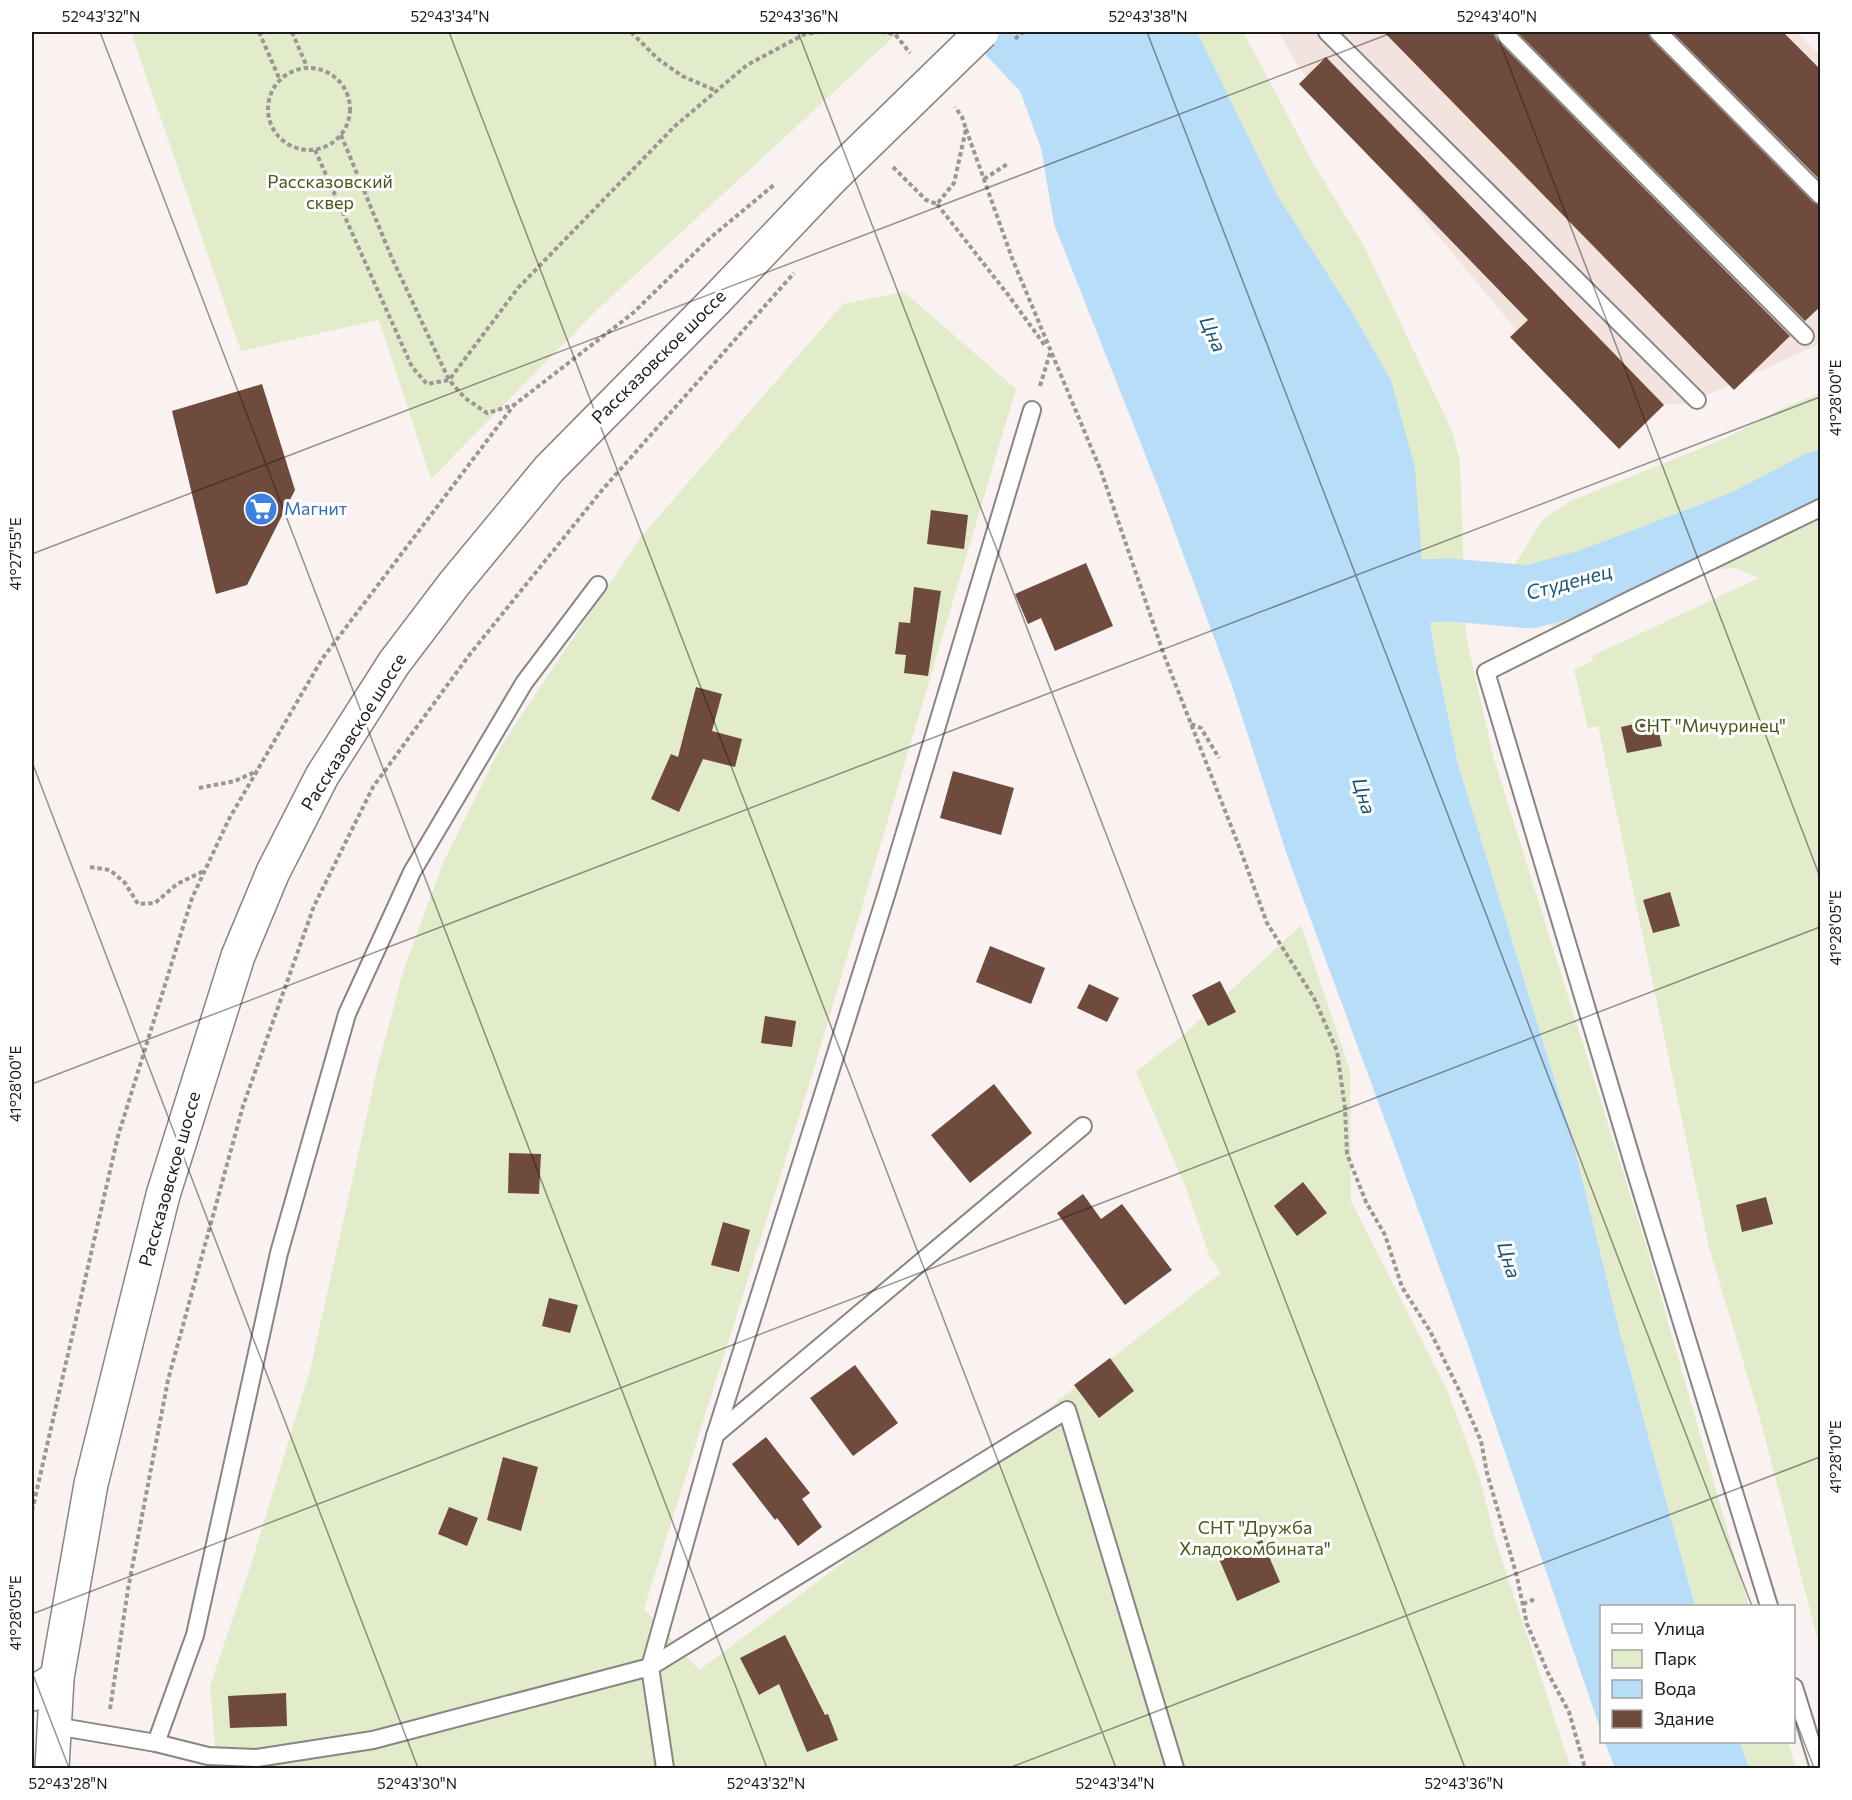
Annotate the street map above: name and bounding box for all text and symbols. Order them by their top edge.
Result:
text: 52°43'32"N [62,7,140,25]
text: 52°43'34"N [410,7,490,25]
text: 52°43'36"N [759,7,839,25]
text: 52°43'38"N [1108,7,1188,25]
text: 52°43'40"N [1457,7,1537,25]
park label: Рассказовский сквер [267,170,393,213]
street label: Рассказовское шоссе [586,284,730,428]
water label: Цна [1195,312,1232,355]
text: 41°28'00"E [1826,360,1844,436]
supermarket icon: Магнит [243,491,279,527]
place label: Магнит [284,497,348,519]
text: 41°27'55"E [6,517,24,591]
water label: Студенец [1523,558,1615,604]
street label: Рассказовское шоссе [296,649,410,814]
park label: СНТ "Мичуринец" [1634,714,1786,736]
water label: Цна [1348,774,1382,817]
text: 41°28'05"E [1826,890,1844,966]
text: 41°28'00"E [6,1046,24,1122]
street label: Рассказовское шоссе [133,1089,205,1269]
water label: Цна [1493,1238,1527,1281]
text: 41°28'10"E [1826,1420,1844,1494]
park label: СНТ "Дружба Хладокомбината" [1179,1516,1331,1559]
text: 41°28'05"E [6,1575,24,1651]
legend [1600,1605,1795,1743]
text: Улица [1654,1617,1705,1639]
text: Парк [1654,1647,1697,1669]
text: Вода [1654,1677,1696,1699]
text: Здание [1654,1707,1714,1729]
text: 52°43'28"N [29,1774,107,1792]
text: 52°43'30"N [377,1774,457,1792]
text: 52°43'32"N [727,1774,805,1792]
text: 52°43'34"N [1075,1774,1155,1792]
text: 52°43'36"N [1424,1774,1504,1792]

